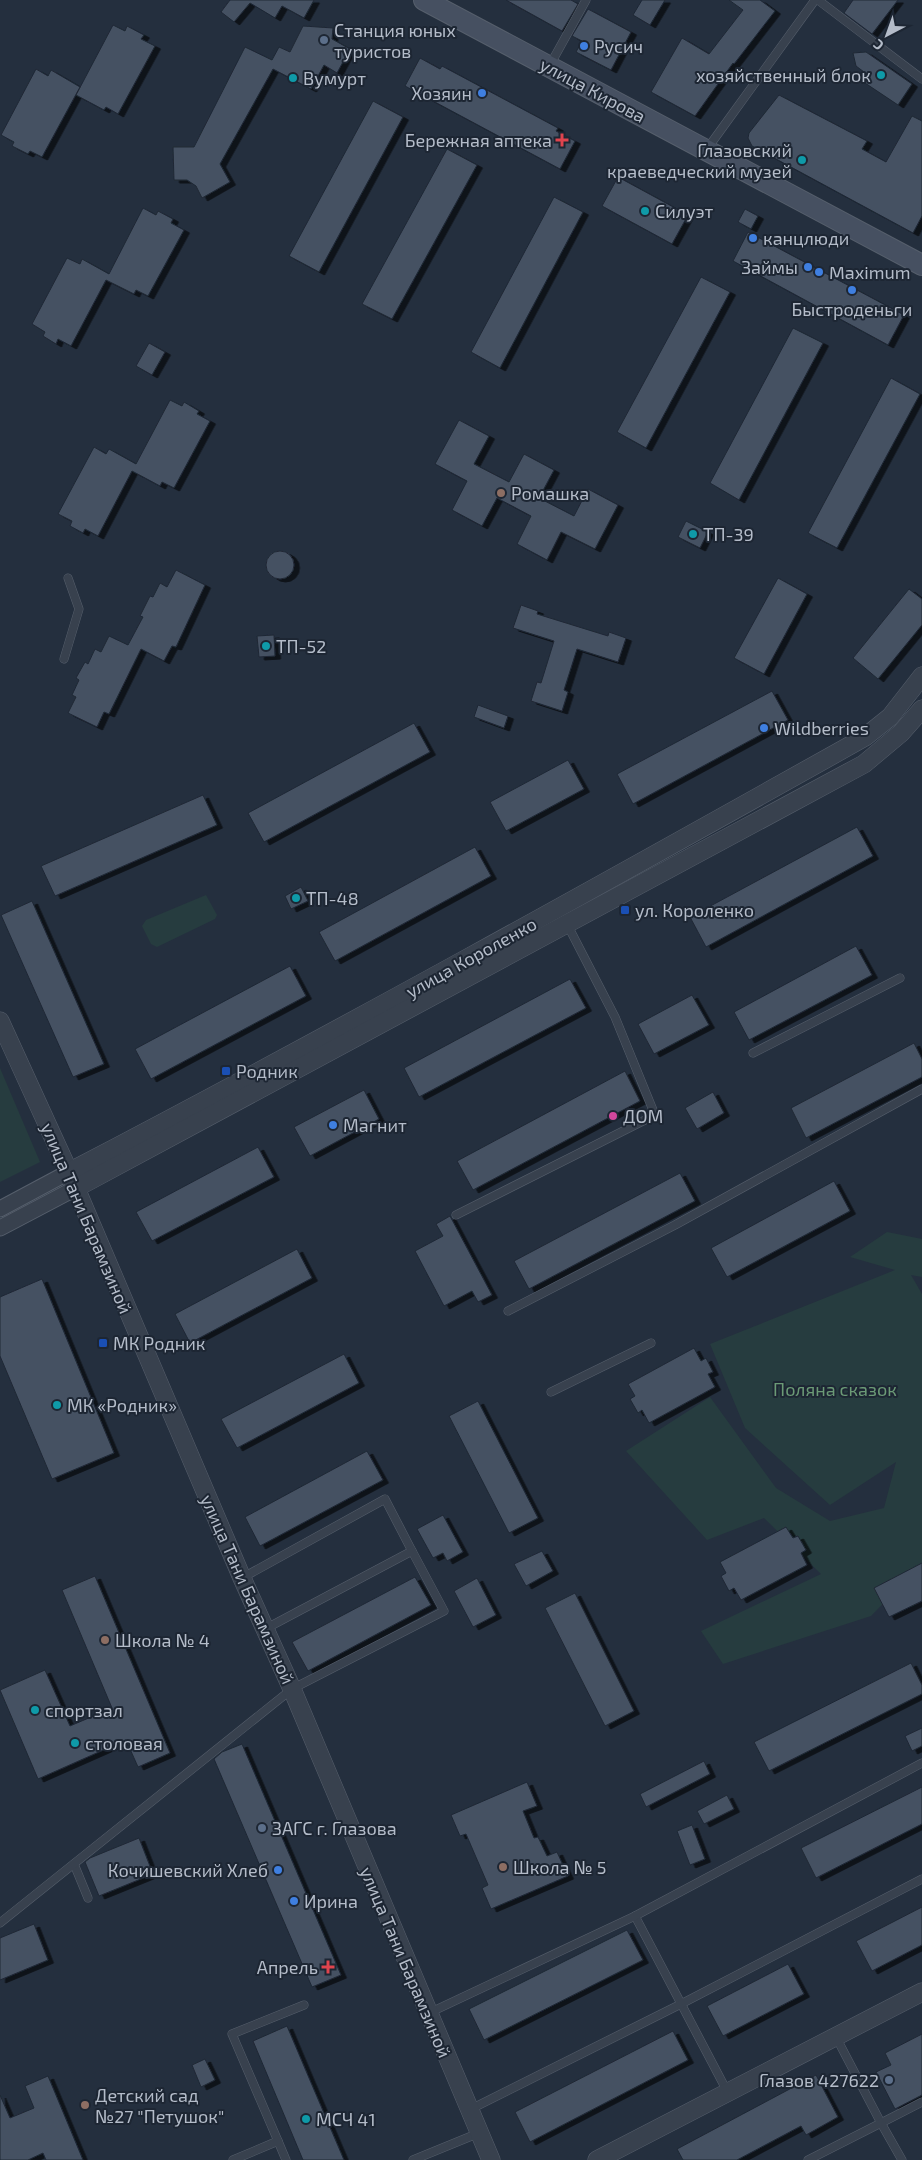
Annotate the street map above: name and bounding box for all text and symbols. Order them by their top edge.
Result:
north arrow [862,10,912,60]
place label: Станция юных туристов [334,19,456,62]
marker: Станция юных туристов [318,34,330,46]
place label: Русич [594,35,643,57]
text: С [869,36,887,54]
marker: Русич [578,40,590,52]
street label: улица Кирова [536,53,650,127]
place label: хозяйственный блок [696,64,871,86]
place label: Вумурт [303,67,366,89]
marker: хозяйственный блок [875,69,887,81]
marker: Вумурт [287,72,299,84]
place label: Хозяин [411,82,472,104]
marker: Хозяин [476,87,488,99]
place label: Бережная аптека [405,129,552,151]
marker: Бережная аптека [556,134,568,146]
place label: Глазовский краеведческий музей [607,139,792,182]
marker: Глазовский краеведческий музей [796,154,808,166]
place label: Силуэт [655,200,713,222]
marker: Силуэт [639,205,651,217]
place label: канцлюди [763,227,849,249]
marker: канцлюди [747,232,759,244]
place label: Займы [741,256,798,278]
marker: Займы [802,261,814,273]
place label: Maximum [829,261,910,283]
marker: Maximum [813,266,825,278]
marker: Быстроденьги [846,284,858,296]
place label: Быстроденьги [792,298,912,320]
place label: Ромашка [511,482,589,504]
marker: Ромашка [495,487,507,499]
place label: ТП-39 [703,523,754,545]
marker: ТП-39 [687,528,699,540]
place label: ТП-52 [276,635,326,657]
marker: ТП-52 [260,640,272,652]
place label: Wildberries [774,717,869,739]
marker: Wildberries [758,722,770,734]
place label: ТП-48 [306,887,359,909]
marker: ТП-48 [290,892,302,904]
place label: ул. Короленко [635,899,754,921]
marker: ул. Короленко [619,904,631,916]
street label: улица Короленко [402,912,540,1002]
place label: Родник [236,1060,298,1082]
marker: Родник [220,1065,232,1077]
place label: ДОМ [623,1105,663,1127]
marker: ДОМ [607,1110,619,1122]
place label: Магнит [343,1114,407,1136]
street label: улица Тани Барамзиной [37,1119,137,1317]
marker: Магнит [327,1119,339,1131]
place label: МК Родник [113,1332,206,1354]
marker: МК Родник [97,1337,109,1349]
park label: Поляна сказок [773,1378,897,1400]
place label: МК «Родник» [67,1394,177,1416]
marker: МК «Родник» [51,1399,63,1411]
street label: улица Тани Барамзиной [196,1491,300,1687]
place label: Школа № 4 [115,1629,210,1651]
marker: Школа № 4 [99,1634,111,1646]
place label: спортзал [45,1699,123,1721]
marker: спортзал [29,1704,41,1716]
place label: столовая [85,1732,163,1754]
marker: столовая [69,1737,81,1749]
place label: ЗАГС г. Глазова [272,1817,397,1839]
marker: ЗАГС г. Глазова [256,1822,268,1834]
place label: Школа № 5 [513,1856,606,1878]
place label: Кочишевский Хлеб [108,1859,268,1881]
marker: Школа № 5 [497,1861,509,1873]
street label: улица Тани Барамзиной [356,1863,456,2061]
marker: Кочишевский Хлеб [272,1864,284,1876]
place label: Ирина [304,1890,358,1912]
marker: Ирина [288,1895,300,1907]
place label: Апрель [257,1956,318,1978]
marker: Апрель [322,1961,334,1973]
place label: Глазов 427622 [759,2069,879,2091]
marker: Глазов 427622 [883,2074,895,2086]
place label: Детский сад №27 "Петушок" [95,2084,224,2127]
marker: Детский сад №27 "Петушок" [79,2099,91,2111]
place label: МСЧ 41 [316,2108,376,2130]
marker: МСЧ 41 [300,2113,312,2125]

